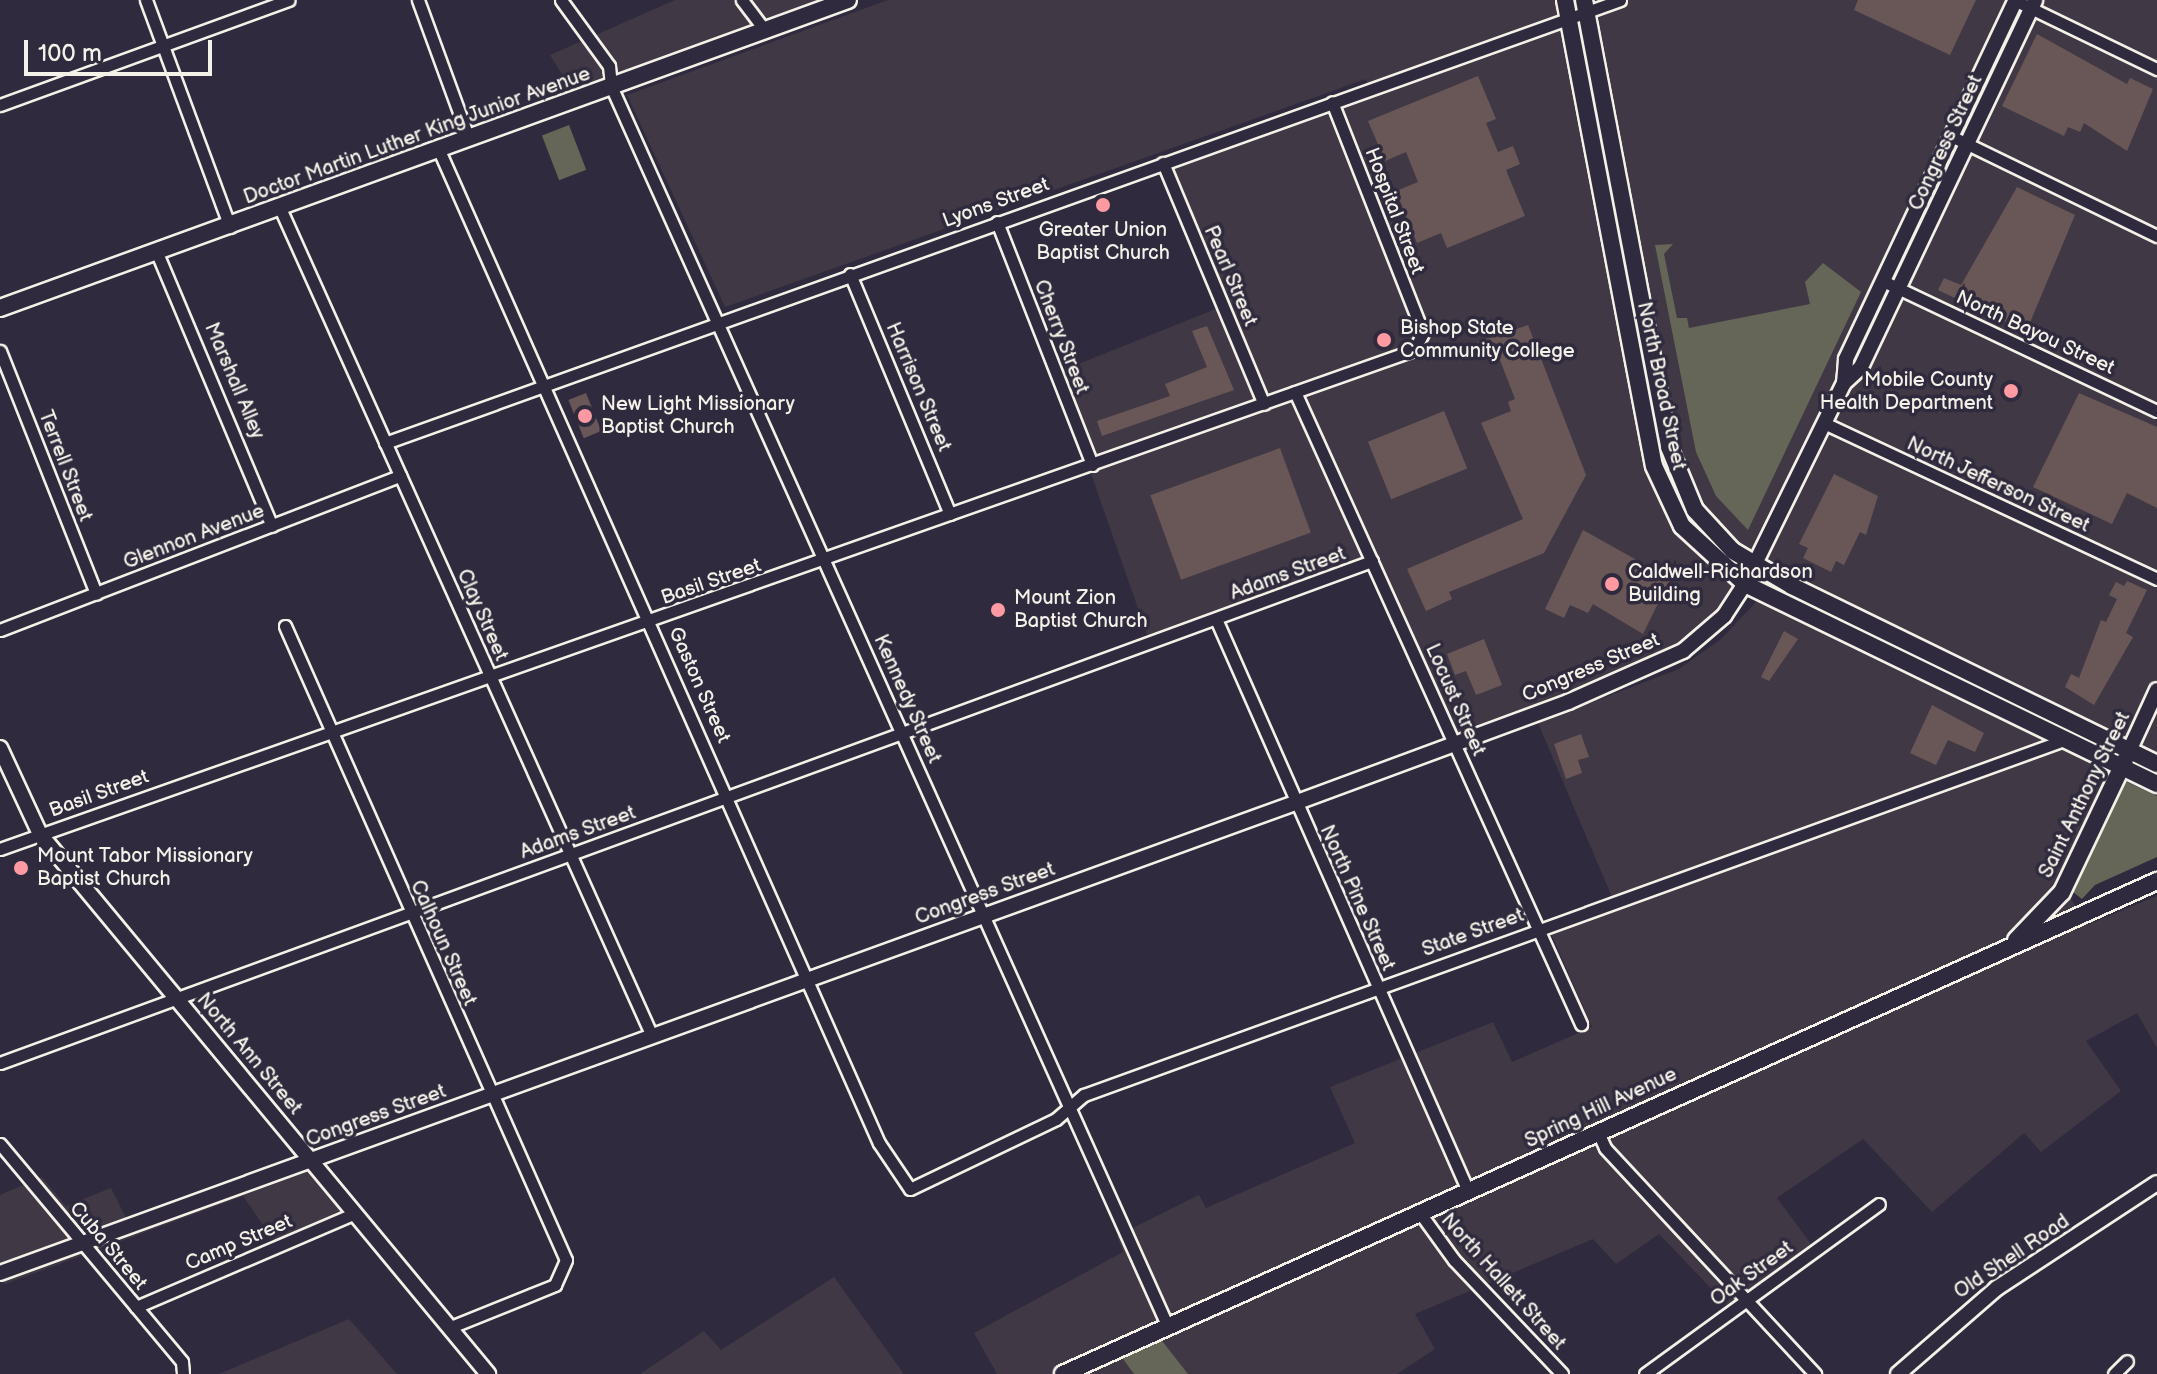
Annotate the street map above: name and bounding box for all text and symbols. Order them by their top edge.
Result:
scale bar [28,24,216,74]
text: 100 m [38,39,102,68]
street label: Doctor Martin Luther King Junior Avenue [240,62,594,210]
street label: Congress Street [1904,71,1988,215]
street label: Hospital Street [1359,144,1429,278]
street label: Lyons Street [939,173,1053,233]
marker: Greater Union Baptist Church [1094,196,1112,214]
place label: Greater Union Baptist Church [1036,218,1170,265]
street label: Pearl Street [1198,222,1262,330]
street label: Cherry Street [1028,276,1094,398]
street label: North Bayou Street [1952,286,2118,380]
street label: North Broad Street [1631,300,1691,472]
place label: Bishop State Community College [1400,316,1576,363]
street label: Marshall Alley [199,319,269,443]
street label: Harrison Street [880,319,956,455]
marker: Bishop State Community College [1375,331,1393,349]
place label: Mobile County Health Department [1820,368,1993,415]
marker: Mobile County Health Department [2000,380,2022,402]
place label: New Light Missionary Baptist Church [601,392,795,439]
street label: Terrell Street [33,407,97,525]
marker: New Light Missionary Baptist Church [576,407,594,425]
street label: North Jefferson Street [1902,432,2094,538]
street label: Glennon Avenue [120,499,268,575]
street label: Adams Street [1227,542,1349,606]
street label: Basil Street [658,554,764,610]
place label: Caldwell-Richardson Building [1628,560,1813,607]
street label: Clay Street [451,565,513,665]
marker: Caldwell-Richardson Building [1603,575,1621,593]
place label: Mount Zion Baptist Church [1014,586,1147,633]
marker: Mount Zion Baptist Church [989,601,1007,619]
street label: Gaston Street [663,623,735,747]
street label: Congress Street [1519,628,1663,708]
street label: Kennedy Street [868,630,946,768]
street label: Locust Street [1420,640,1490,760]
street label: Saint Anthony Street [2034,707,2136,883]
street label: Basil Street [46,765,152,823]
street label: Adams Street [517,801,639,865]
street label: North Pine Street [1314,821,1400,975]
place label: Mount Tabor Missionary Baptist Church [37,844,253,891]
street label: Congress Street [912,858,1058,930]
marker: Mount Tabor Missionary Baptist Church [12,859,30,877]
street label: Calhoun Street [405,876,481,1010]
street label: State Street [1419,903,1527,963]
street label: North Ann Street [191,988,307,1120]
street label: Spring Hill Avenue [1521,1062,1681,1154]
street label: Congress Street [303,1080,449,1152]
street label: Cuba Street [64,1197,152,1295]
street label: North Hallett Street [1435,1209,1571,1355]
street label: Camp Street [182,1210,296,1276]
street label: Old Shell Road [1950,1210,2074,1304]
street label: Oak Street [1706,1236,1798,1312]

